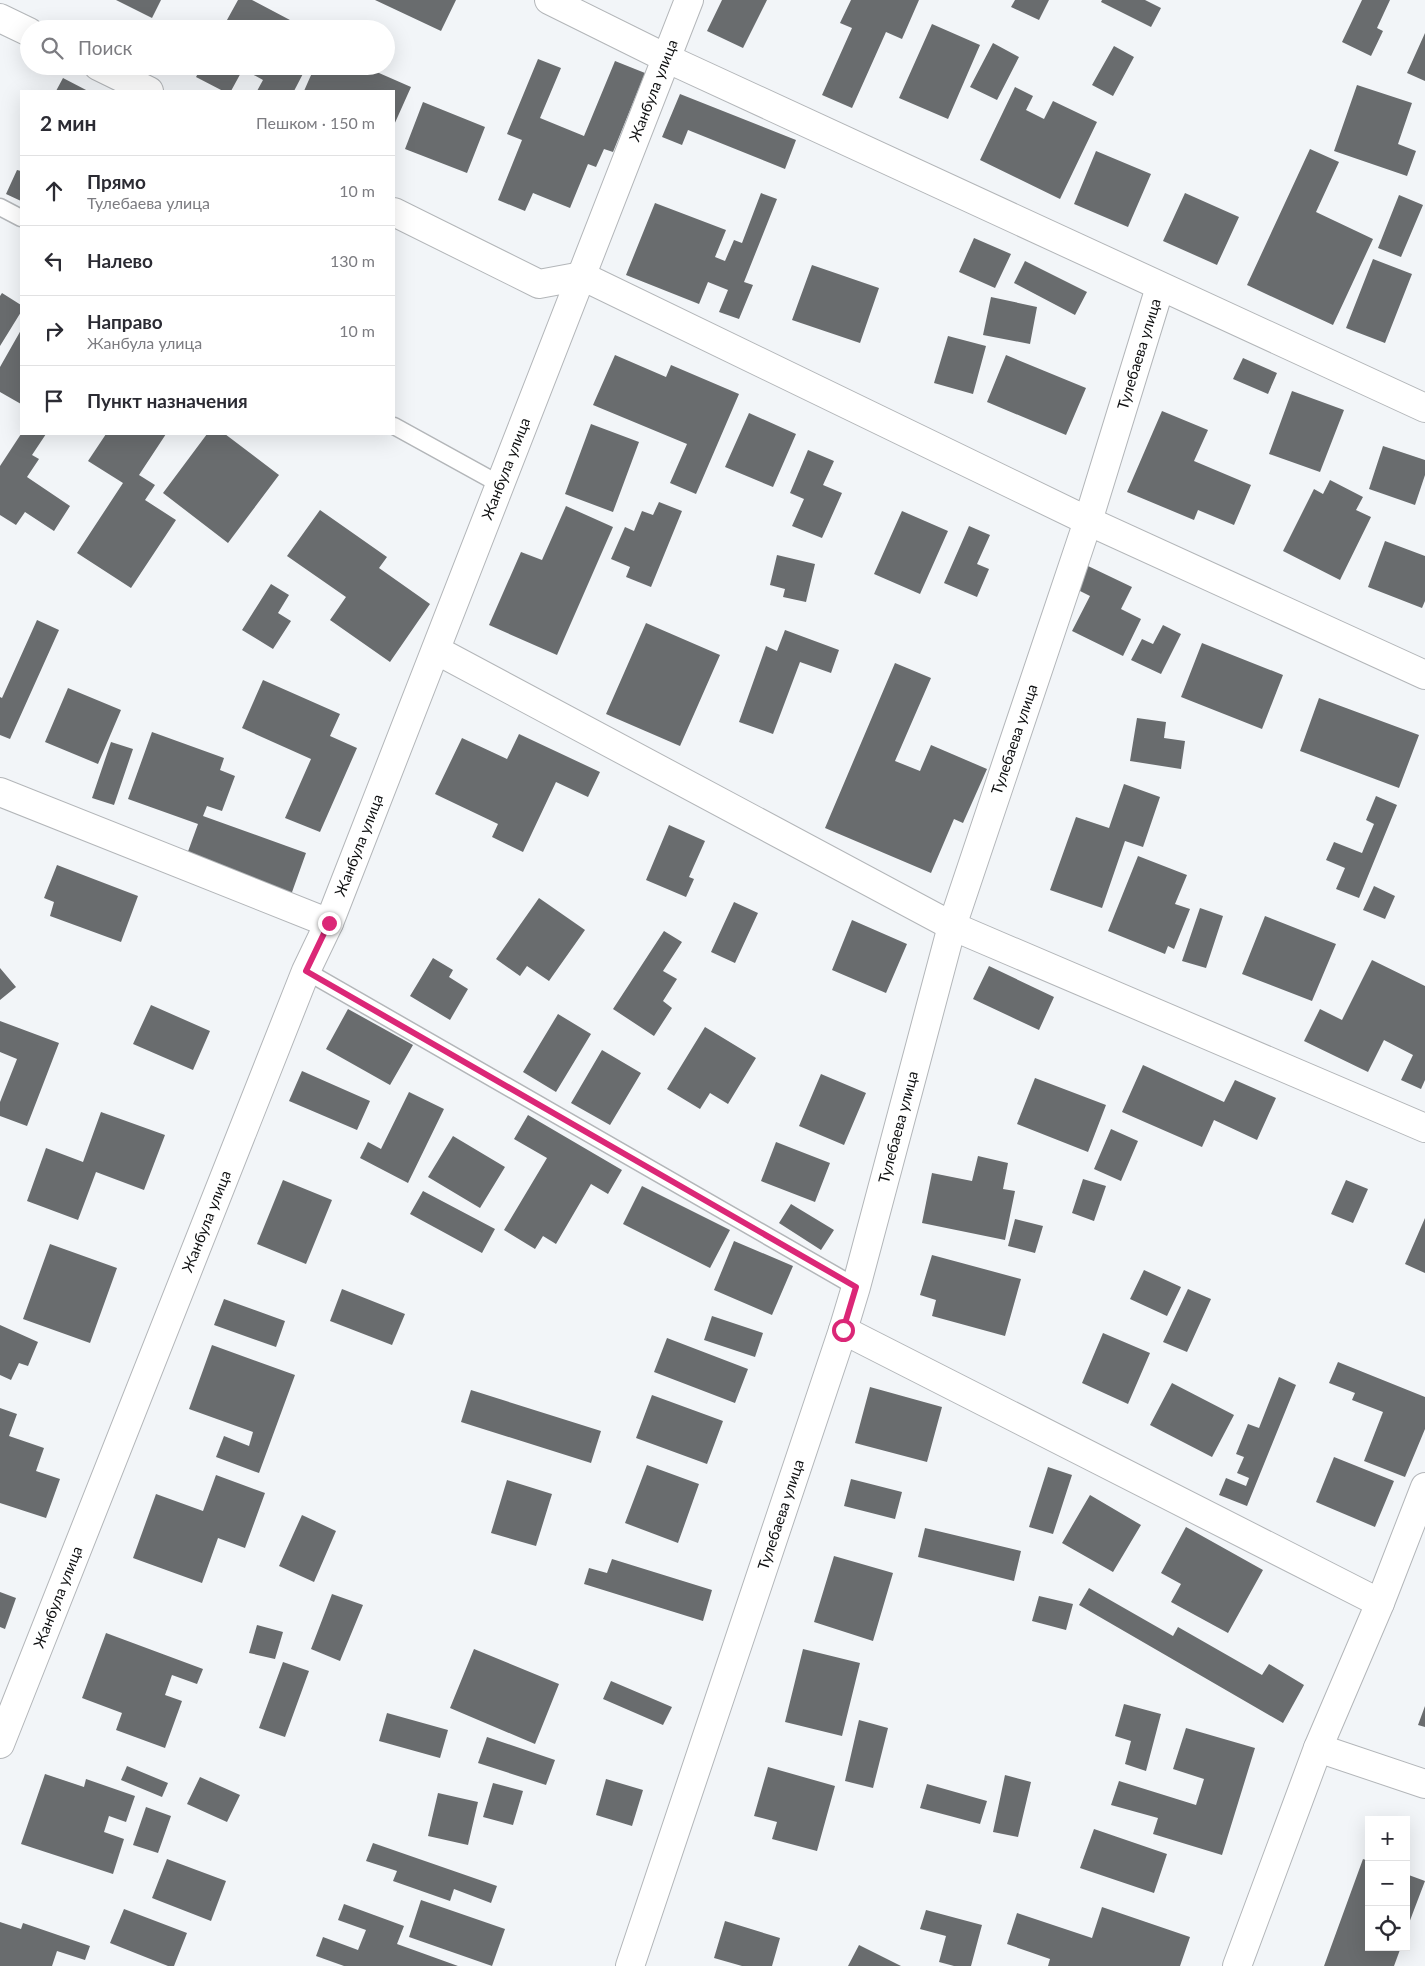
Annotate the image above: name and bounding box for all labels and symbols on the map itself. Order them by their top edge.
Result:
street label: Жанбула улица [625,37,681,144]
street label: Тулебаева улица [1113,296,1164,412]
street label: Жанбула улица [477,415,533,522]
street label: Тулебаева улица [987,682,1041,797]
street label: Жанбула улица [330,791,386,899]
route end [318,912,341,935]
street label: Тулебаева улица [874,1069,921,1185]
street label: Жанбула улица [178,1168,234,1275]
route start [832,1319,855,1342]
street label: Тулебаева улица [753,1457,807,1572]
street label: Жанбула улица [29,1543,85,1650]

